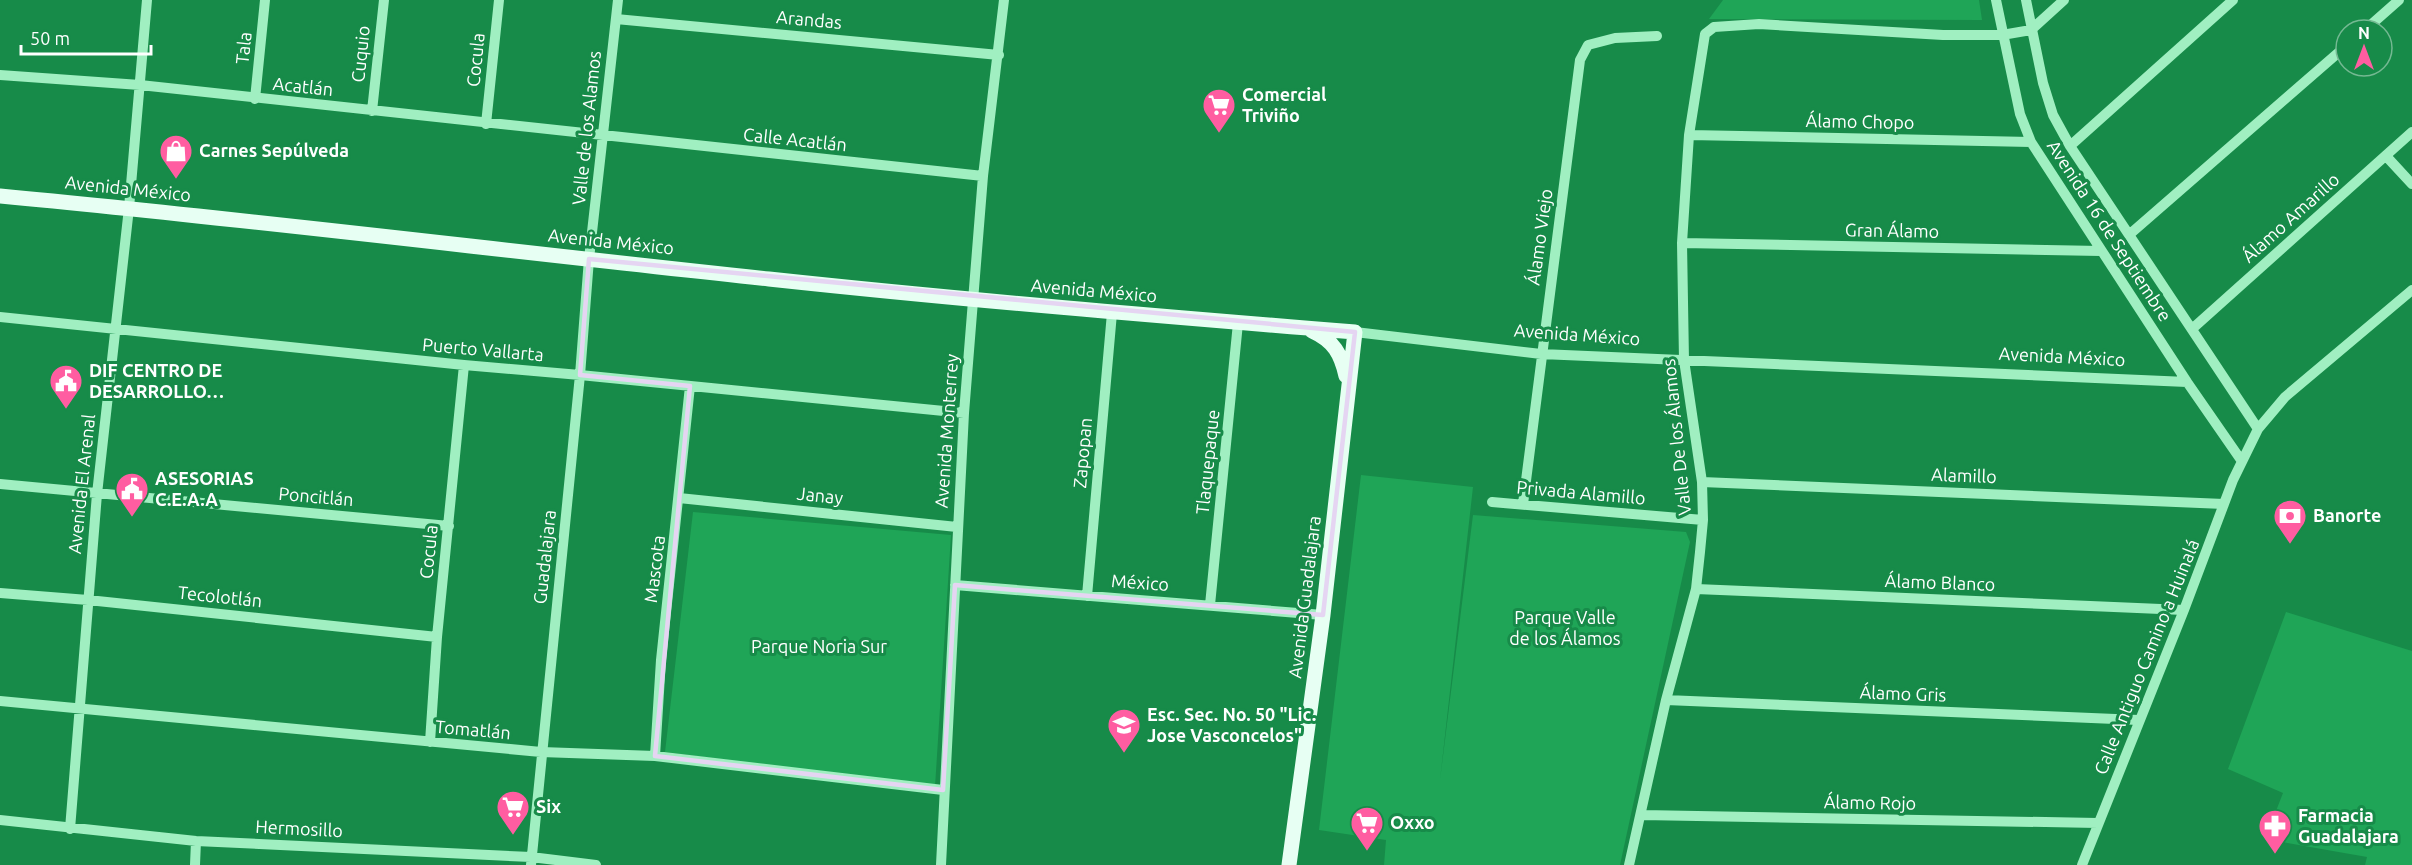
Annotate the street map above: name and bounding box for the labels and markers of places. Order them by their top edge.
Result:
place label: Comercial Triviño [1242,84,1327,125]
supermarket icon: Comercial Triviño [1201,87,1237,134]
shop icon: Carnes Sepúlveda [158,133,194,180]
place label: Carnes Sepúlveda [199,140,349,160]
place label: DIF CENTRO DE DESARROLLO… [89,360,224,401]
public building icon: DIF CENTRO DE DESARROLLO… [48,363,84,410]
place label: ASESORIAS C.E.A.A [155,468,254,509]
public building icon: ASESORIAS C.E.A.A [114,471,150,518]
bank icon: Banorte [2272,498,2308,545]
place label: Banorte [2313,505,2381,525]
place label: Esc. Sec. No. 50 "Lic. Jose Vasconcelos" [1147,704,1316,745]
school or university icon: Esc. Sec. No. 50 "Lic. Jose Vasconcelos" [1106,707,1142,754]
supermarket icon: Six [495,789,531,836]
place label: Six [536,796,561,816]
supermarket icon: Oxxo [1349,805,1385,852]
place label: Farmacia Guadalajara [2298,805,2399,846]
pharmacy icon: Farmacia Guadalajara [2257,808,2293,855]
place label: Oxxo [1390,812,1435,832]

